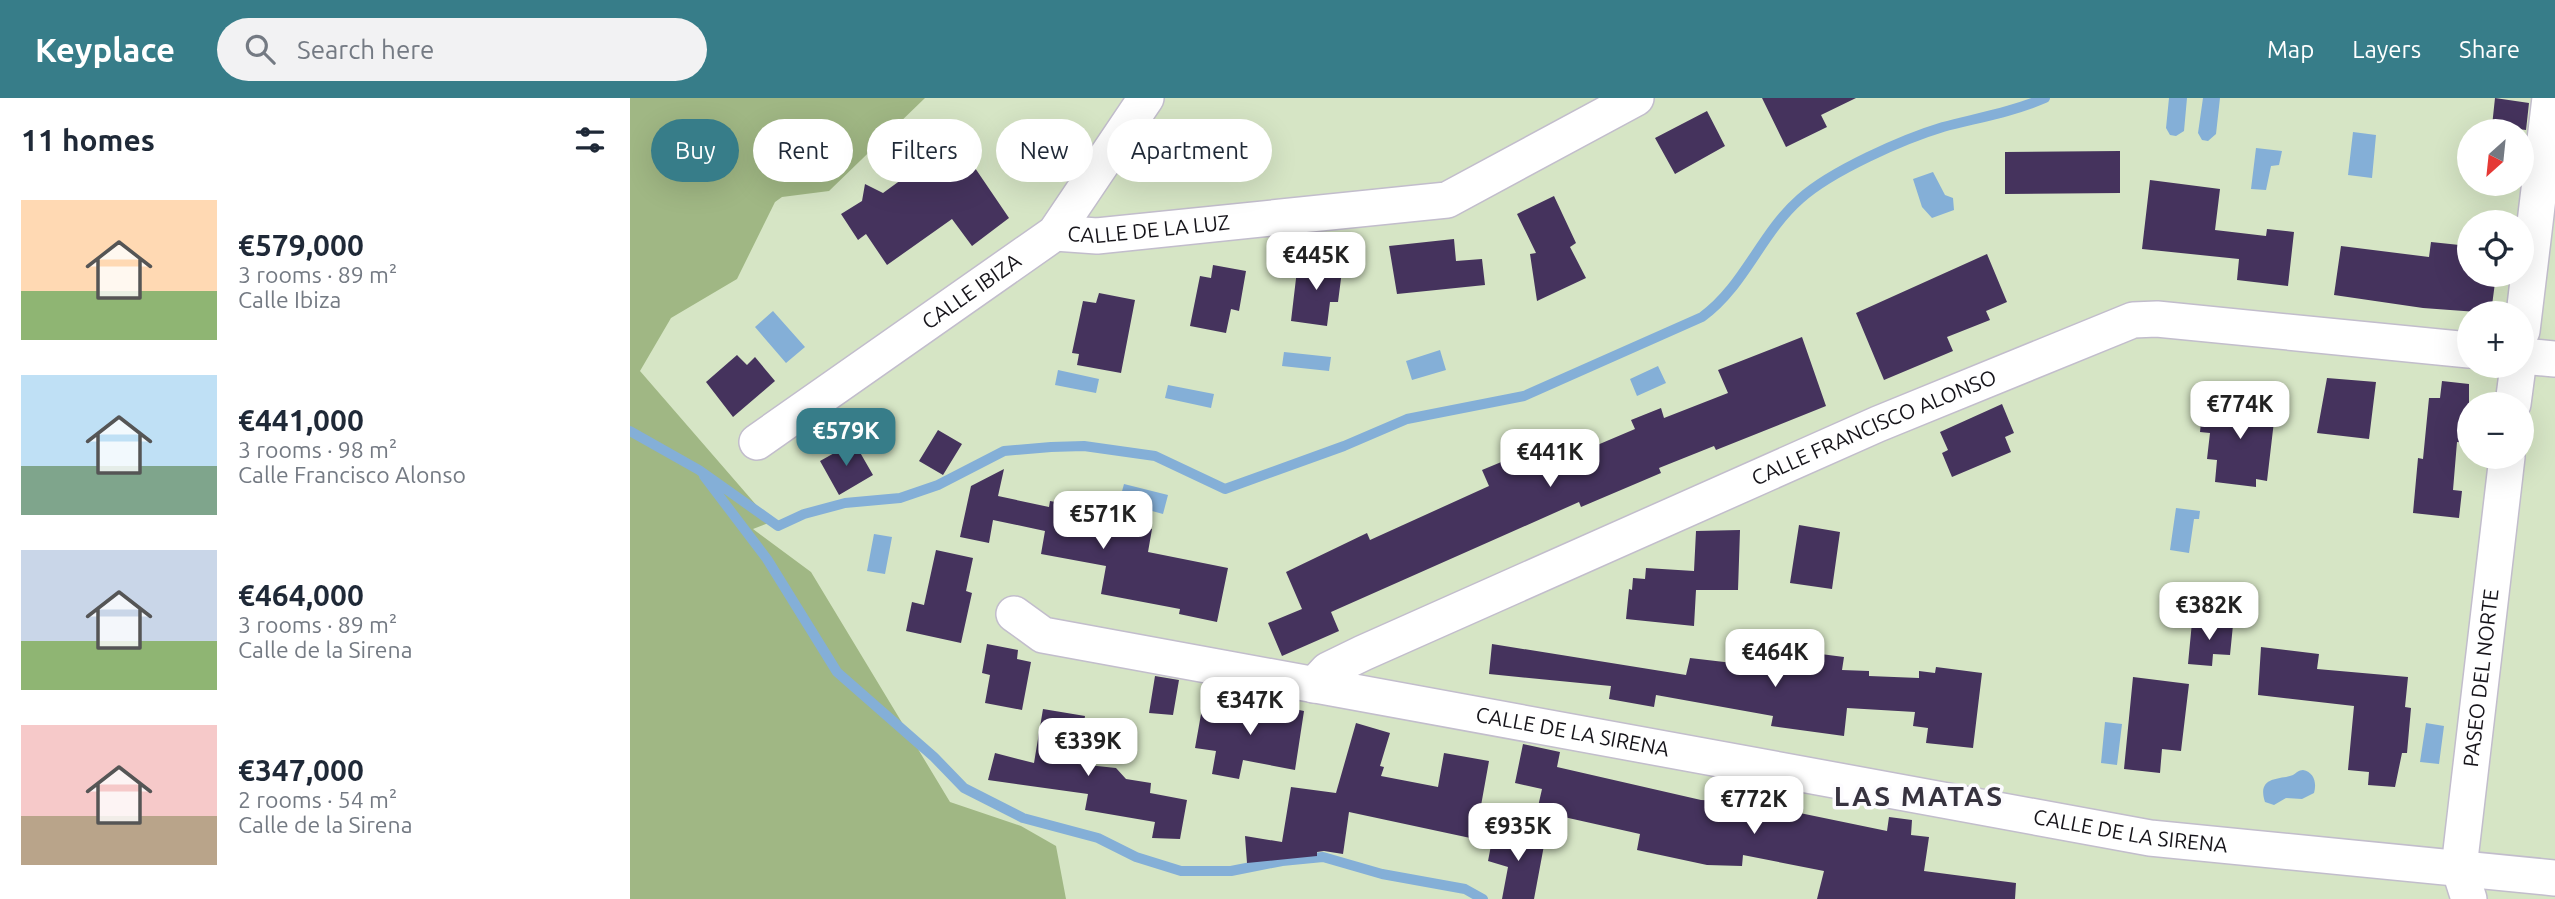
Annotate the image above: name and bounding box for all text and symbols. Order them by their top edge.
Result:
search box [217,18,707,81]
icon: search [241,30,279,68]
text: Keyplace [35,31,175,68]
text: Search here [297,35,434,64]
text: Map [2267,36,2314,63]
text: Layers [2352,36,2421,63]
text: Share [2459,36,2520,63]
chip: Buy [651,119,739,182]
chip: Rent [753,119,853,182]
chip: Filters [867,119,982,182]
chip: New [996,119,1093,182]
chip: Apartment [1107,119,1272,182]
north arrow [2457,119,2534,196]
map controls [2457,119,2534,469]
icon: filters [571,121,609,159]
text: 11 homes [21,123,155,157]
street label: CALLE DE LA LUZ [1067,209,1231,247]
button: locate [2457,210,2534,287]
icon: home [77,228,161,312]
text: €579,000 [238,228,364,262]
pin: €445K [1267,232,1365,292]
text: €445K [1282,242,1350,267]
street label: CALLE IBIZA [917,248,1025,334]
text: 3 rooms · 89 m² [238,262,397,287]
text: Calle Ibiza [238,287,341,312]
button: + [2457,301,2534,378]
street label: CALLE FRANCISCO ALONSO [1748,364,2000,490]
pin: €774K [2191,382,2289,441]
text: €774K [2206,391,2274,416]
button: − [2457,392,2534,469]
icon: home [77,403,161,487]
text: €441,000 [238,403,364,437]
pin: €579K [797,408,895,468]
text: €579K [812,418,880,443]
pin: €441K [1501,430,1599,489]
text: 3 rooms · 98 m² [238,437,397,462]
text: €441K [1516,439,1584,464]
text: Calle Francisco Alonso [238,462,466,487]
pin: €571K [1054,491,1152,551]
text: €571K [1069,501,1137,526]
icon: home [77,578,161,662]
text: €464,000 [238,578,364,612]
pin: €382K [2160,582,2258,642]
street label: PASEO DEL NORTE [2458,587,2503,768]
text: €382K [2175,592,2243,617]
text: 3 rooms · 89 m² [238,612,397,637]
pin: €464K [1726,630,1824,689]
text: Calle de la Sirena [238,637,413,662]
text: €464K [1741,639,1809,664]
pin: €347K [1201,678,1299,737]
text: €347K [1216,687,1284,712]
street label: CALLE DE LA SIRENA [1474,702,1672,761]
pin: €339K [1039,718,1137,778]
text: €339K [1054,728,1122,753]
icon: home [77,753,161,837]
text: €347,000 [238,753,364,787]
pin: €772K [1705,776,1803,836]
district label: LAS MATAS [1834,780,2004,811]
text: €772K [1720,786,1788,811]
text: 2 rooms · 54 m² [238,787,397,812]
pin: €935K [1469,804,1567,863]
street label: CALLE DE LA SIRENA [2032,804,2229,857]
text: Calle de la Sirena [238,812,413,837]
text: €935K [1484,813,1552,838]

